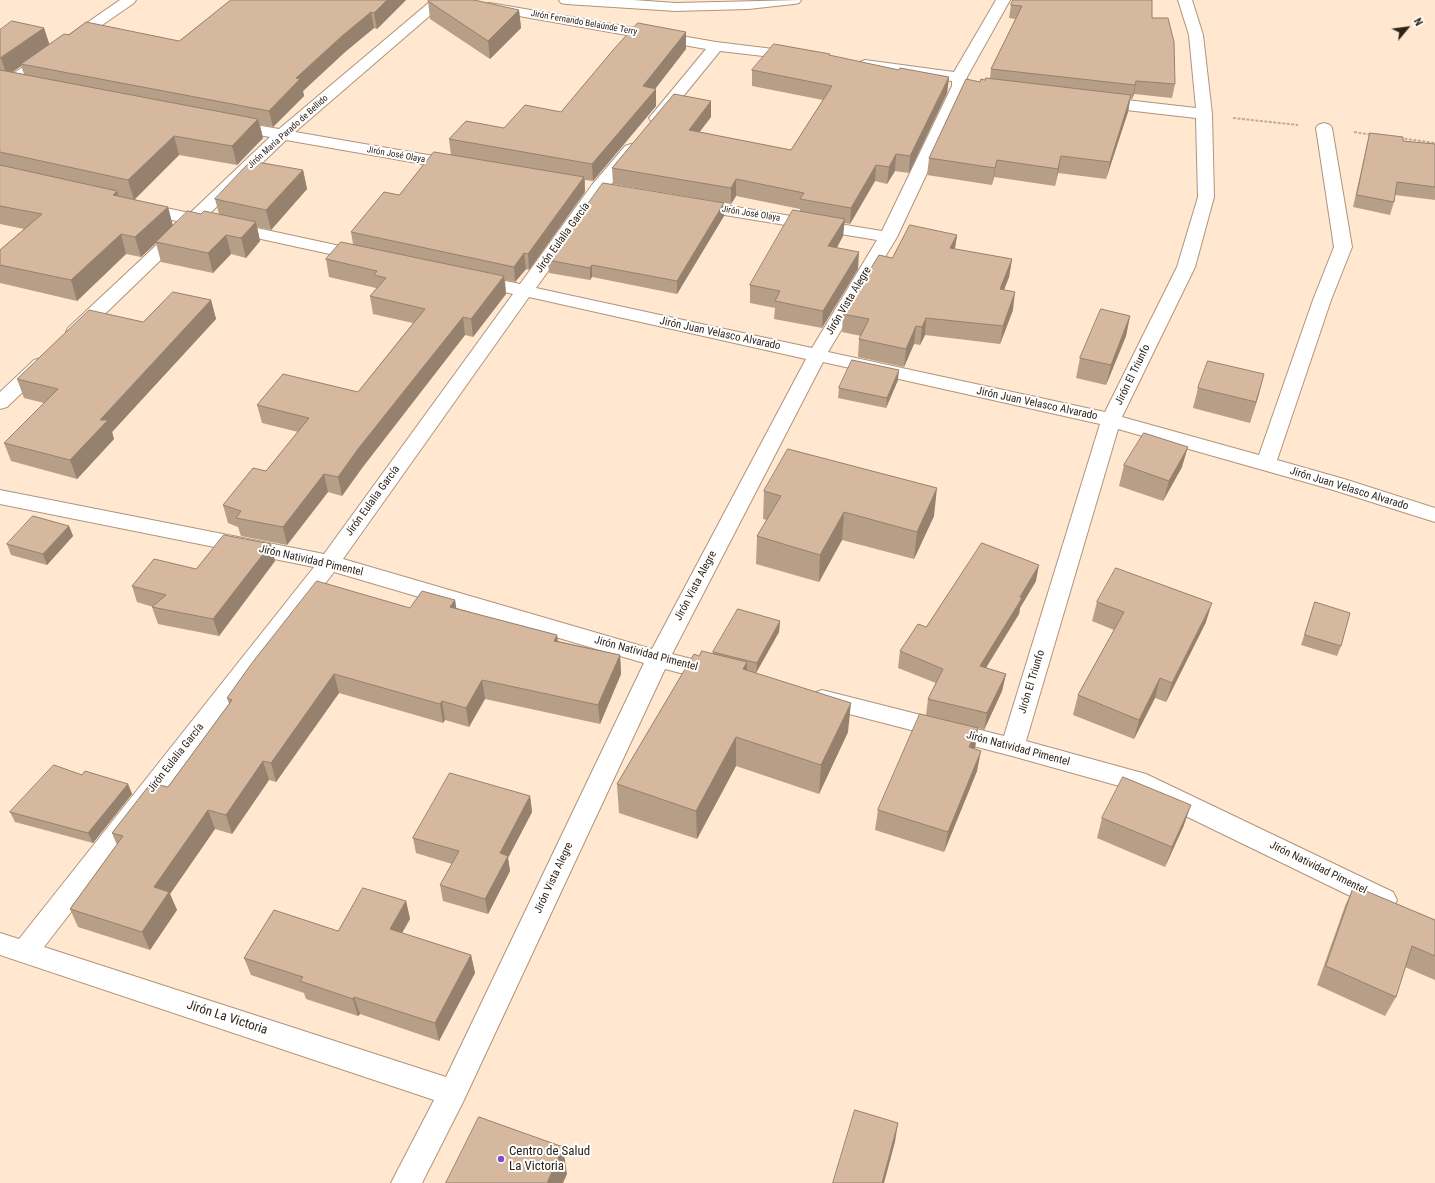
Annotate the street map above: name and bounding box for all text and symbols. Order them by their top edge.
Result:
street label: Jirón Fernando Belaúnde Terry [530,8,638,38]
north arrow [1387,8,1427,48]
text: N [1411,16,1425,28]
street label: Jirón María Parado de Bellido [246,93,330,171]
street label: Jirón José Olaya [366,145,426,165]
street label: Jirón Eulalia García [533,200,593,276]
street label: Jirón José Olaya [721,204,781,224]
street label: Jirón Vista Alegre [823,265,875,337]
street label: Jirón Juan Velasco Alvarado [658,315,782,353]
street label: Jirón El Triunfo [1113,343,1153,407]
street label: Jirón Juan Velasco Alvarado [975,385,1099,423]
street label: Jirón Eulalia García [343,463,403,539]
street label: Jirón Juan Velasco Alvarado [1288,465,1410,513]
street label: Jirón Natividad Pimentel [258,543,364,579]
street label: Jirón Vista Alegre [672,549,720,623]
street label: Jirón Natividad Pimentel [593,634,699,674]
street label: Jirón El Triunfo [1016,649,1048,715]
street label: Jirón Eulalia García [145,721,207,795]
street label: Jirón Natividad Pimentel [965,729,1071,769]
street label: Jirón Natividad Pimentel [1267,839,1369,897]
street label: Jirón Vista Alegre [532,840,576,916]
street label: Jirón La Victoria [185,998,269,1038]
place label: Centro de Salud La Victoria [509,1144,590,1175]
marker: Centro de Salud La Victoria [496,1154,506,1164]

